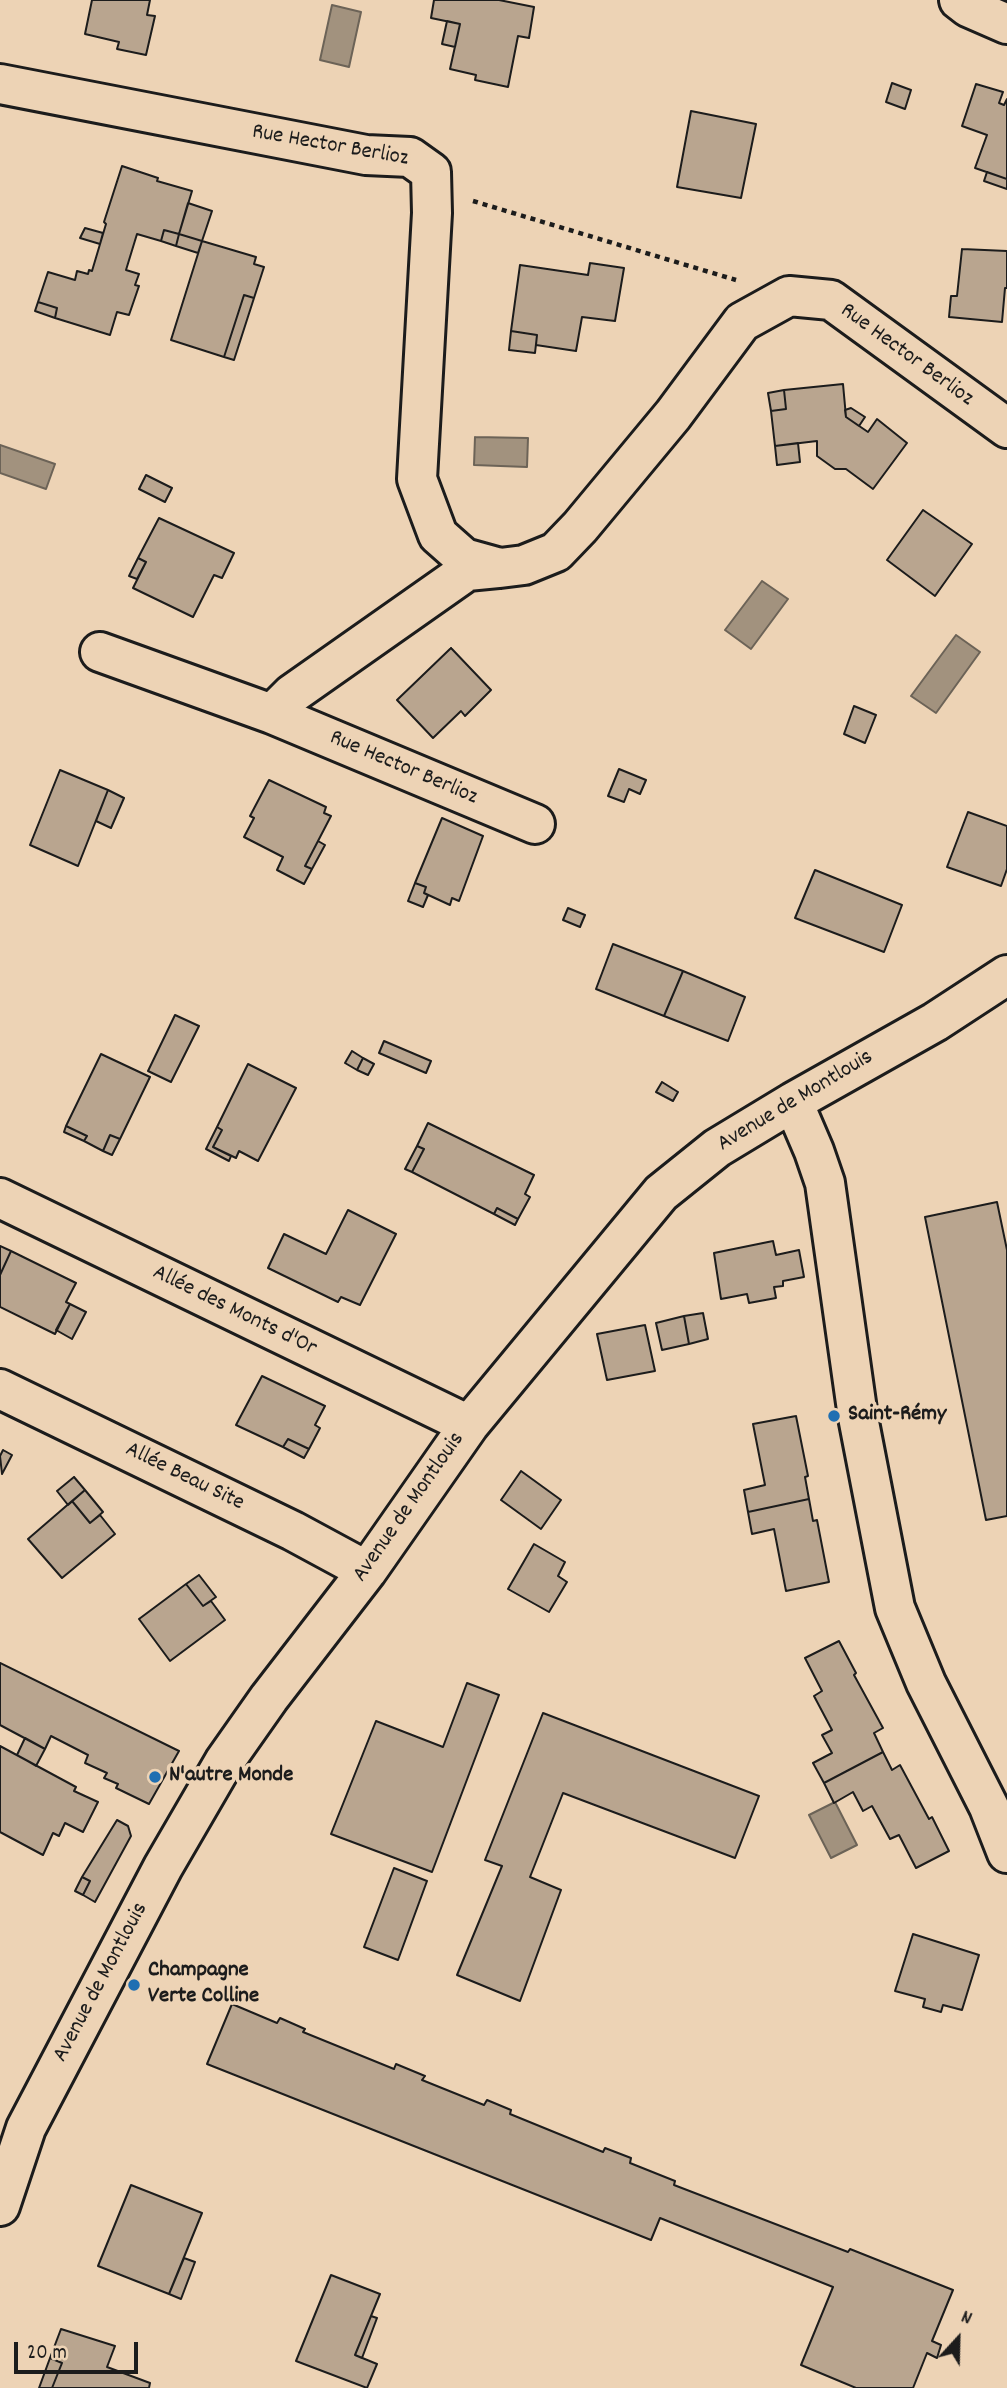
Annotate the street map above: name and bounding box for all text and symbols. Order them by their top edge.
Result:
street label: Rue Hector Berlioz [250,120,410,174]
street label: Rue Hector Berlioz [834,298,978,414]
street label: Rue Hector Berlioz [325,725,481,813]
street label: Avenue de Montlouis [713,1045,879,1159]
street label: Allée des Monts d'Or [147,1260,321,1364]
place label: Saint-Rémy [848,1402,946,1430]
marker: Saint-Rémy [826,1408,842,1424]
street label: Avenue de Montlouis [348,1428,472,1588]
street label: Allée Beau Site [120,1437,248,1519]
place label: N'autre Monde [169,1763,293,1791]
marker: N'autre Monde [147,1769,163,1785]
street label: Avenue de Montlouis [48,1899,156,2067]
place label: Champagne Verte Colline [148,1958,259,2012]
marker: Champagne Verte Colline [126,1977,142,1993]
north arrow [923,2304,993,2374]
text: N [957,2305,975,2333]
scale bar [18,2328,142,2372]
text: 20 m [27,2339,67,2369]

